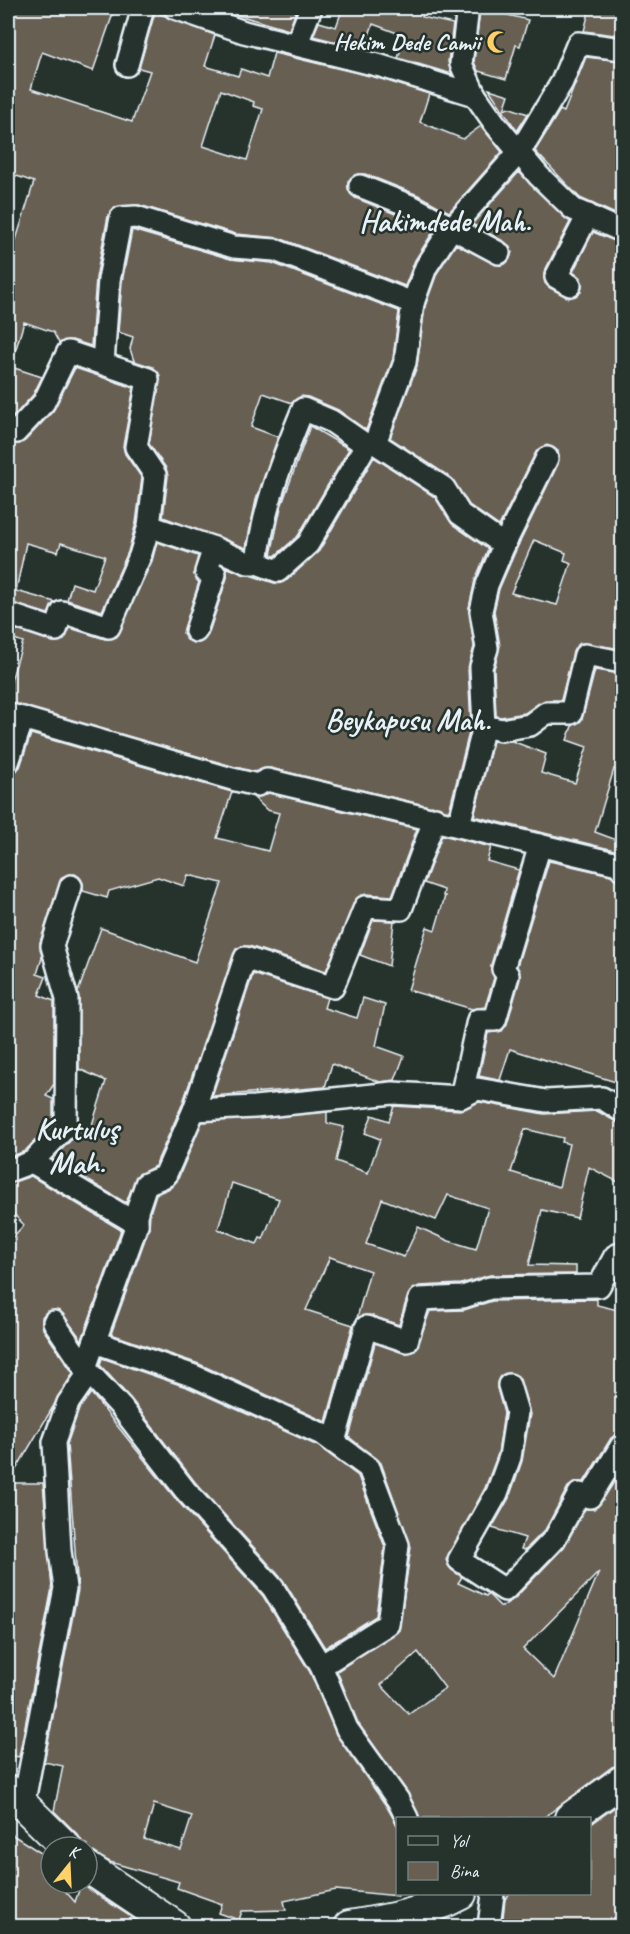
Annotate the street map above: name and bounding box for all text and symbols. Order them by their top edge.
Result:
place label: Hekim Dede Camii [334,27,483,57]
mosque icon: Hekim Dede Camii [485,29,511,55]
district label: Hakimdede Mah. [359,202,532,240]
district label: Beykapusu Mah. [326,701,491,739]
district label: Kurtuluş Mah. [35,1110,121,1182]
legend [396,1817,591,1895]
text: Yol [450,1830,470,1852]
north arrow [39,1835,99,1895]
text: K [66,1841,84,1864]
text: Bina [450,1860,480,1882]

